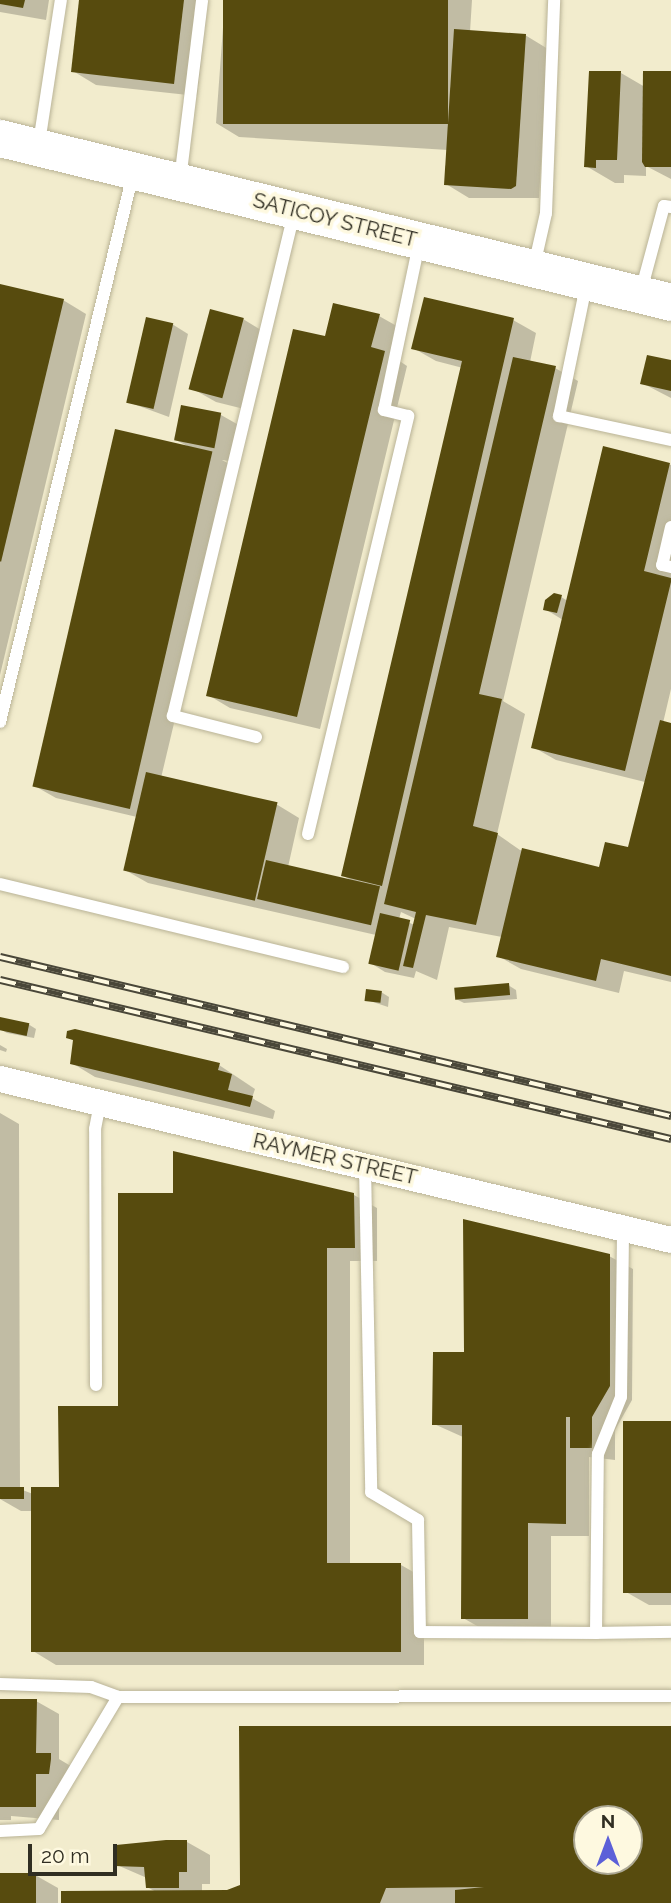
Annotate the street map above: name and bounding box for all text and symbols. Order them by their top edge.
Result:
street label: SATICOY STREET [250,187,420,253]
street label: RAYMER STREET [250,1128,420,1190]
north arrow [573,1805,643,1875]
text: N [601,1810,615,1832]
scale bar [32,1829,121,1873]
text: 20 m [41,1843,89,1868]

